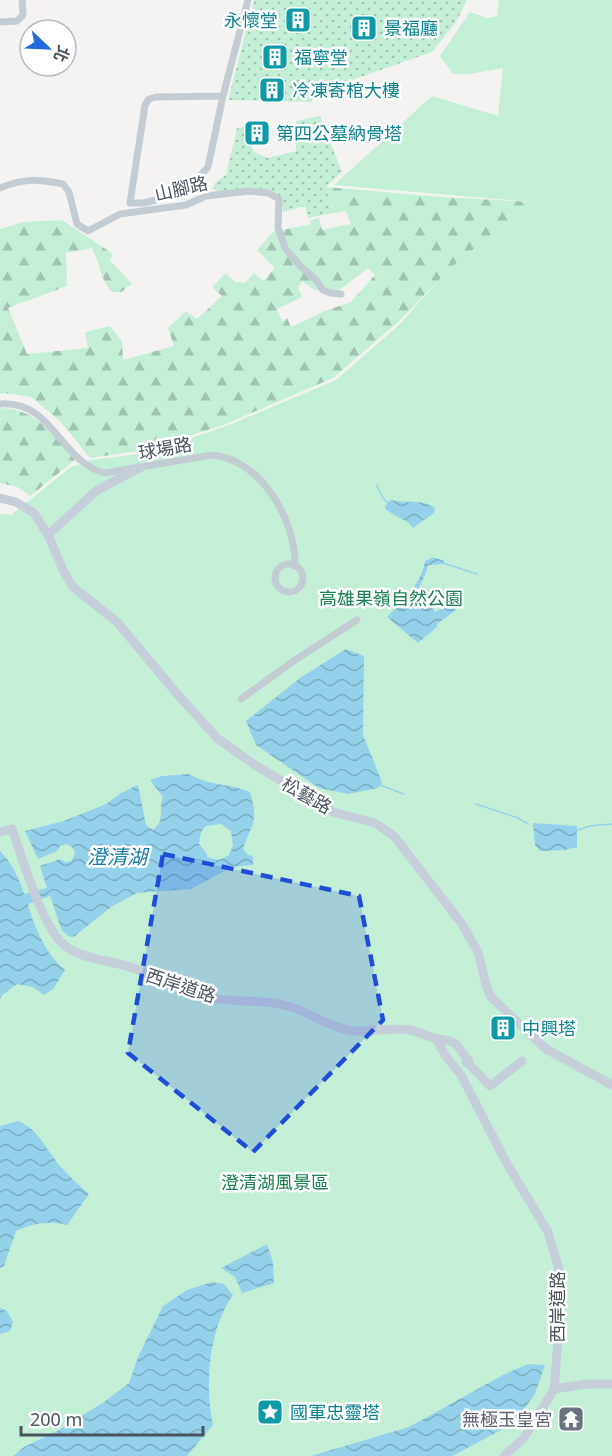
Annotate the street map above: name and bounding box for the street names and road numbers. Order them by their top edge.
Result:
street label: 山腳路 [152,170,210,206]
street label: 球場路 [136,431,194,465]
street label: 松藝路 [278,771,336,819]
street label: 西岸道路 [143,962,219,1008]
street label: 西岸道路 [545,1271,569,1343]

